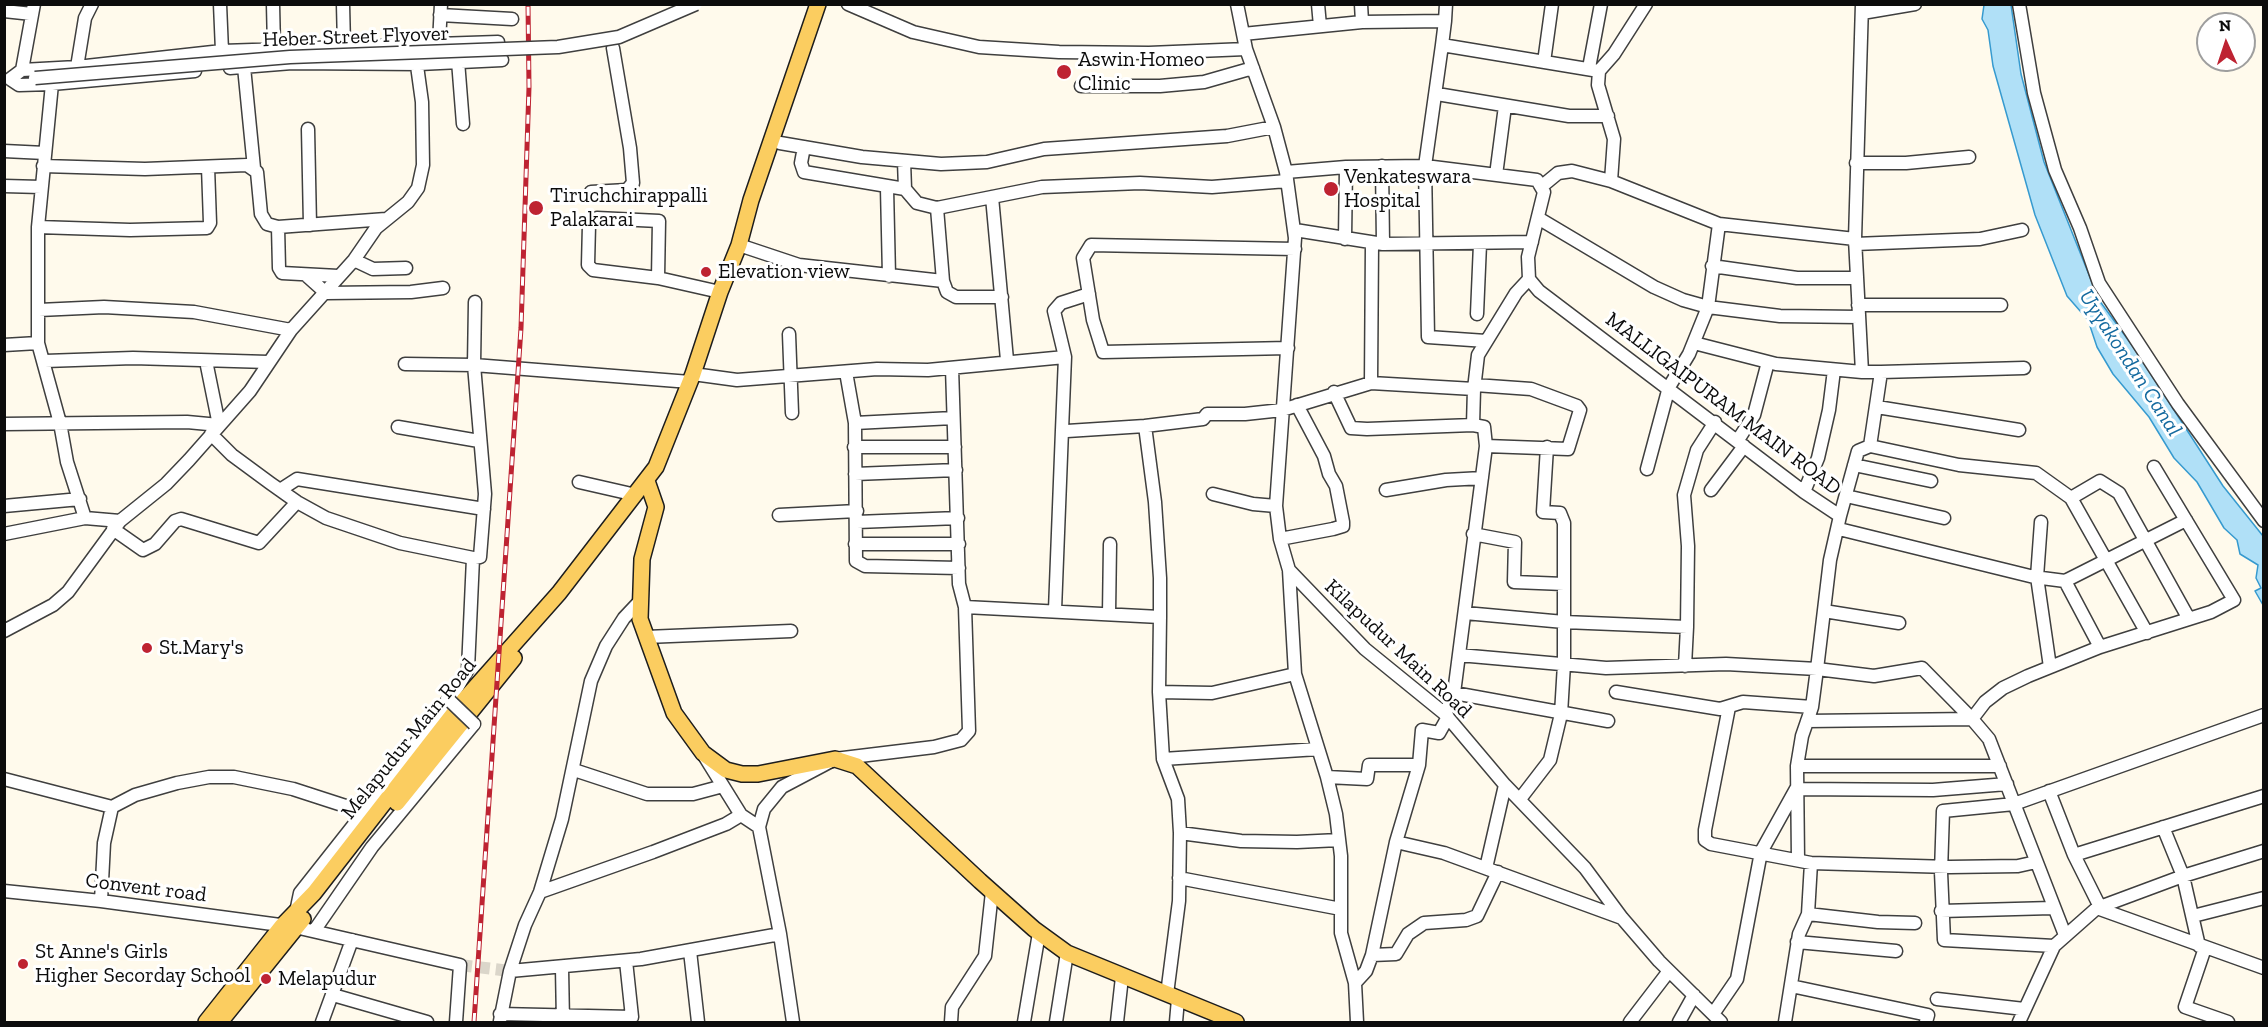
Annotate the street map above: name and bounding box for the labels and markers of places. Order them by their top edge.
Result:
place label: Aswin Homeo Clinic [1078,47,1204,97]
marker: Aswin Homeo Clinic [1055,63,1073,81]
place label: Venkateswara Hospital [1344,164,1471,214]
marker: Venkateswara Hospital [1322,180,1340,198]
place label: Tiruchchirappalli Palakarai [550,183,708,233]
marker: Tiruchchirappalli Palakarai [527,199,545,217]
place label: Elevation view [718,259,850,285]
marker: Elevation view [699,265,713,279]
place label: St.Mary's [159,635,244,661]
marker: St.Mary's [140,641,154,655]
place label: St Anne's Girls Higher Secorday School [35,939,250,989]
marker: St Anne's Girls Higher Secorday School [16,957,30,971]
place label: Melapudur [278,966,377,992]
marker: Melapudur [259,972,273,986]

